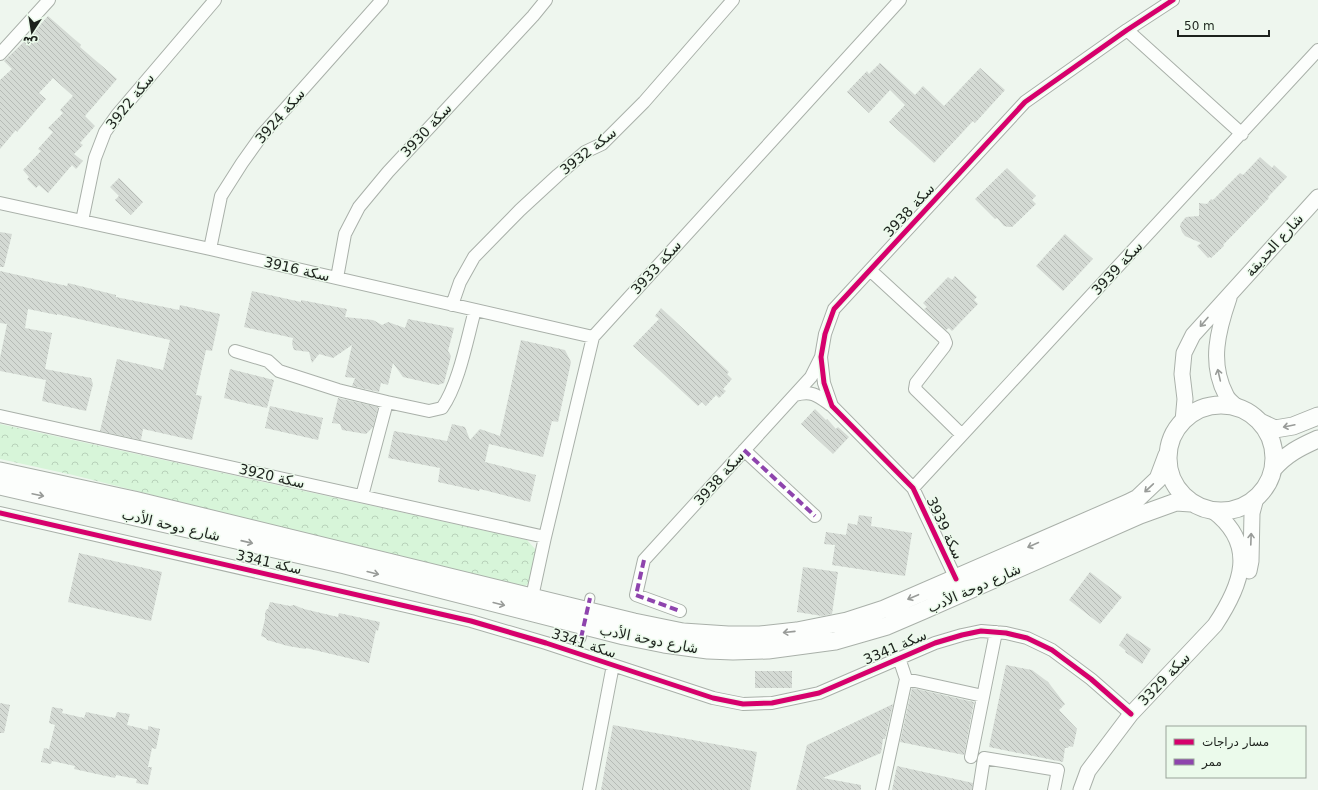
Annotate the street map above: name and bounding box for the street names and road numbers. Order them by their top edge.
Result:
street label: سكة 3922 [103,70,157,132]
street label: سكة 3924 [252,85,308,147]
street label: سكة 3930 [397,100,455,160]
street label: سكة 3932 [557,124,619,178]
street label: سكة 3938 [880,180,938,240]
street label: شارع الحديقة [1242,210,1307,280]
street label: سكة 3933 [628,237,684,297]
street label: سكة 3939 [1088,238,1146,298]
street label: سكة 3916 [263,254,331,284]
street label: سكة 3938 [691,448,747,508]
street label: سكة 3920 [238,461,306,491]
street label: سكة 3939 [924,494,966,562]
street label: شارع دوحة الأدب [120,505,222,545]
street label: سكة 3341 [235,547,303,577]
street label: شارع دوحة الأدب [924,559,1024,617]
street label: شارع دوحة الأدب [598,621,700,657]
street label: سكة 3341 [550,625,618,661]
street label: سكة 3341 [861,627,929,667]
street label: سكة 3329 [1135,649,1193,709]

